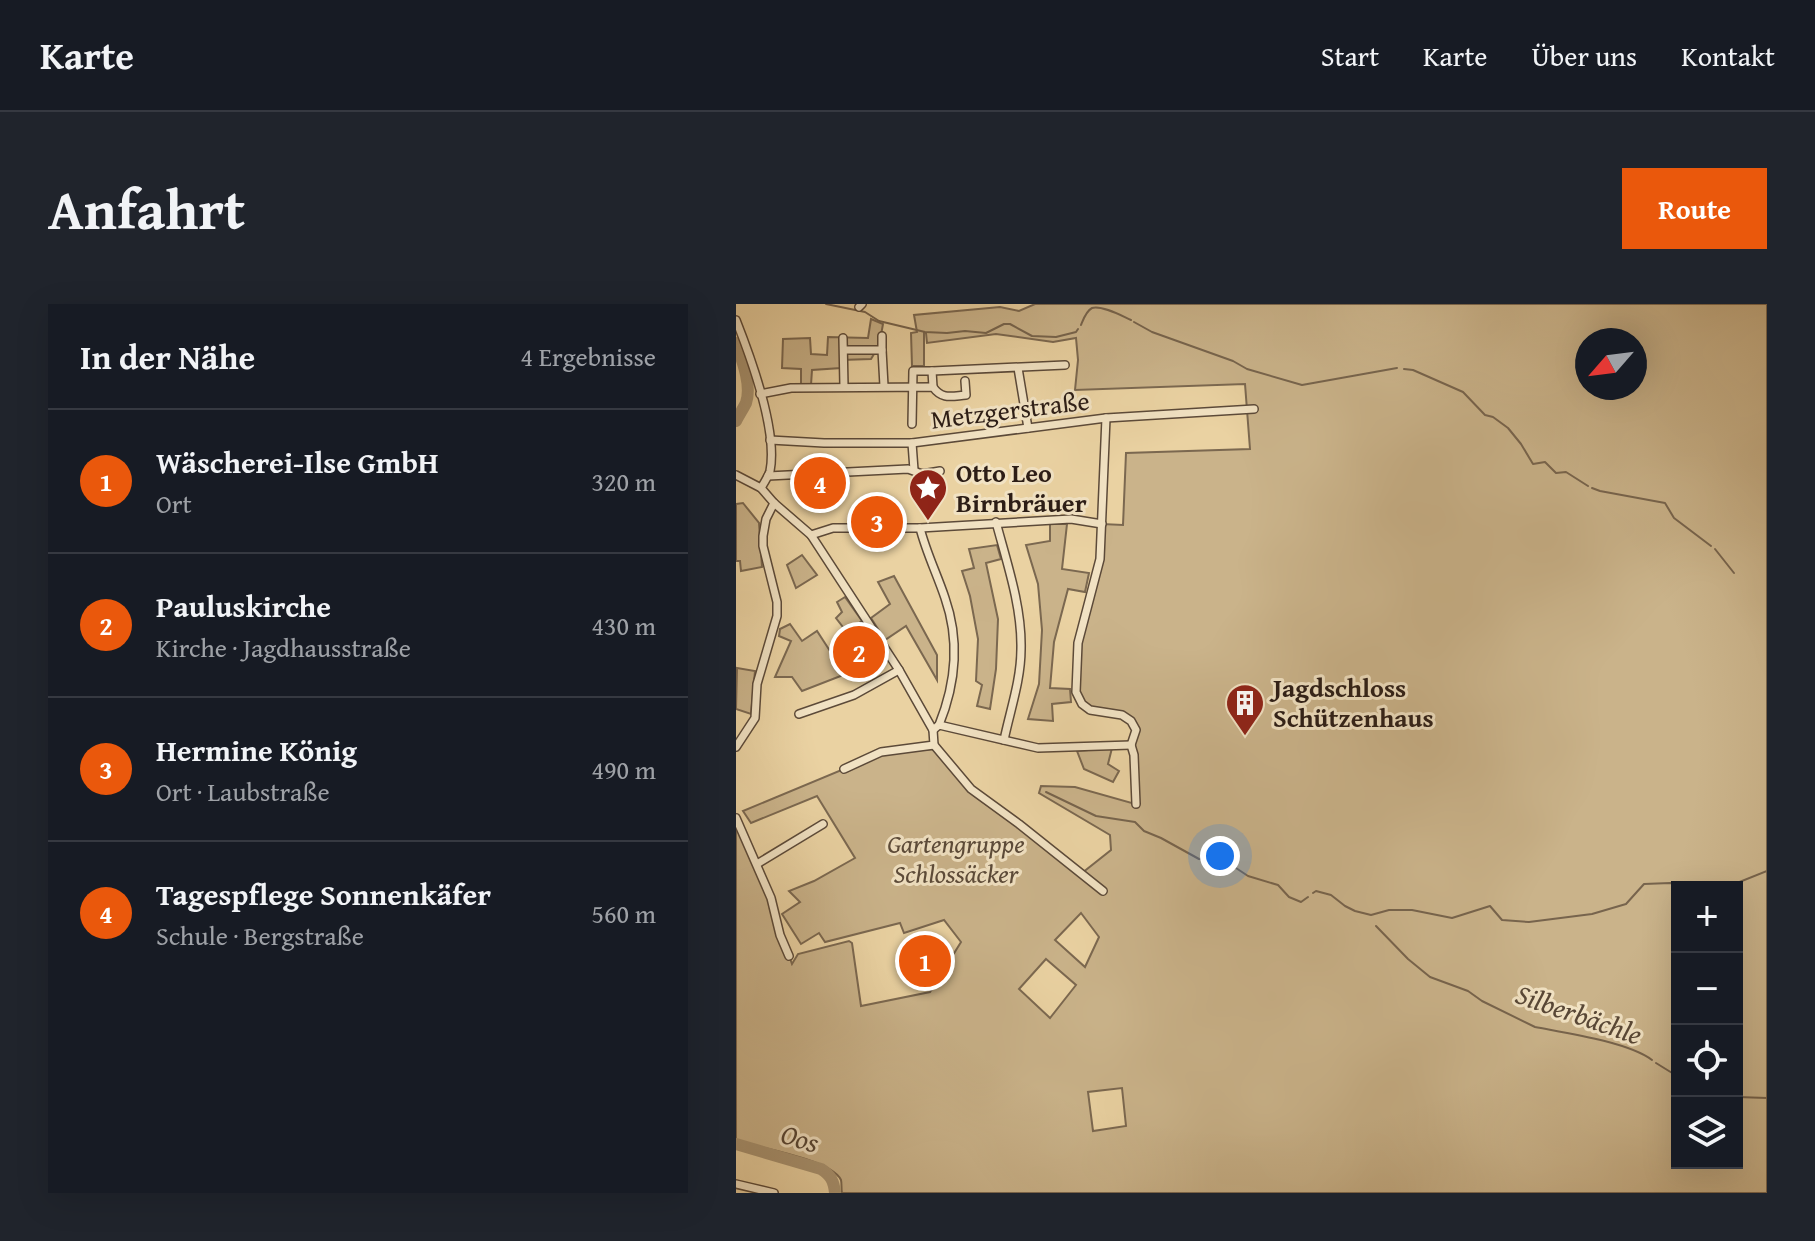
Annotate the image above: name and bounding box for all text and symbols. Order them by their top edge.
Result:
text: Karte [40,27,134,83]
text: Start [1321,35,1379,76]
text: Karte [1423,35,1487,76]
text: Über uns [1531,35,1637,76]
text: Kontakt [1681,35,1775,76]
text: Anfahrt [48,167,245,250]
button: Route [1622,168,1767,249]
north arrow [1575,328,1647,400]
text: In der Nähe [80,332,255,381]
text: 4 Ergebnisse [521,337,656,376]
street label: Metzgerstraße [928,380,1092,439]
text: Wäscherei-Ilse GmbH [156,440,439,484]
pin: 4 [794,453,846,513]
place label: Otto Leo Birnbräuer [956,453,1087,522]
text: 1 [99,462,113,501]
text: 320 m [591,462,656,501]
place icon: Otto Leo Birnbräuer [907,467,949,522]
text: Ort [156,484,192,523]
pin: 3 [851,492,903,552]
text: Pauluskirche [156,584,331,628]
text: 2 [99,606,113,645]
text: 430 m [591,606,656,645]
pin: 2 [833,622,885,682]
text: Kirche · Jagdhausstraße [156,628,411,667]
place label: Jagdschloss Schützenhaus [1269,668,1434,737]
building icon: Jagdschloss Schützenhaus [1224,682,1266,737]
text: Hermine König [156,728,357,772]
text: 3 [99,750,113,789]
text: 490 m [591,750,656,789]
text: Ort · Laubstraße [156,772,330,811]
park label: Gartengruppe Schlossäcker [887,824,1025,893]
your location [1200,836,1240,876]
text: Tagespflege Sonnenkäfer [156,872,491,916]
map controls [1671,881,1743,1169]
button: + [1671,881,1743,953]
text: 4 [99,894,113,933]
text: 560 m [591,894,656,933]
text: Schule · Bergstraße [156,916,364,955]
pin: 1 [899,931,951,991]
button: − [1671,953,1743,1025]
water label: Silberbächle [1510,973,1648,1054]
button: locate [1671,1025,1743,1097]
button: layers [1671,1097,1743,1169]
water label: Oos [776,1112,824,1163]

